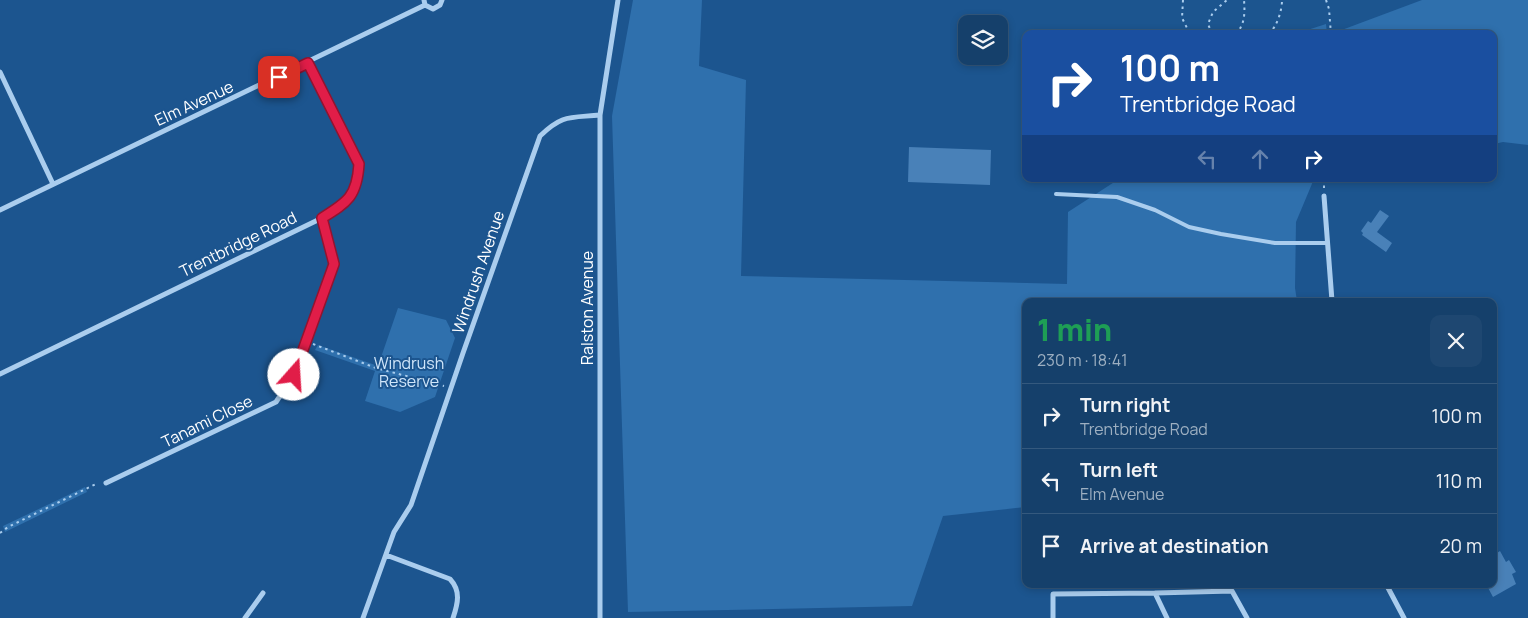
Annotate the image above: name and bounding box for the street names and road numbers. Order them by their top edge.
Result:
street label: Elm Avenue [151,75,237,131]
street label: Trentbridge Road [176,206,300,282]
street label: Windrush Avenue [447,208,509,336]
street label: Ralston Avenue [576,251,598,365]
street label: Tanami Close [158,390,256,452]

